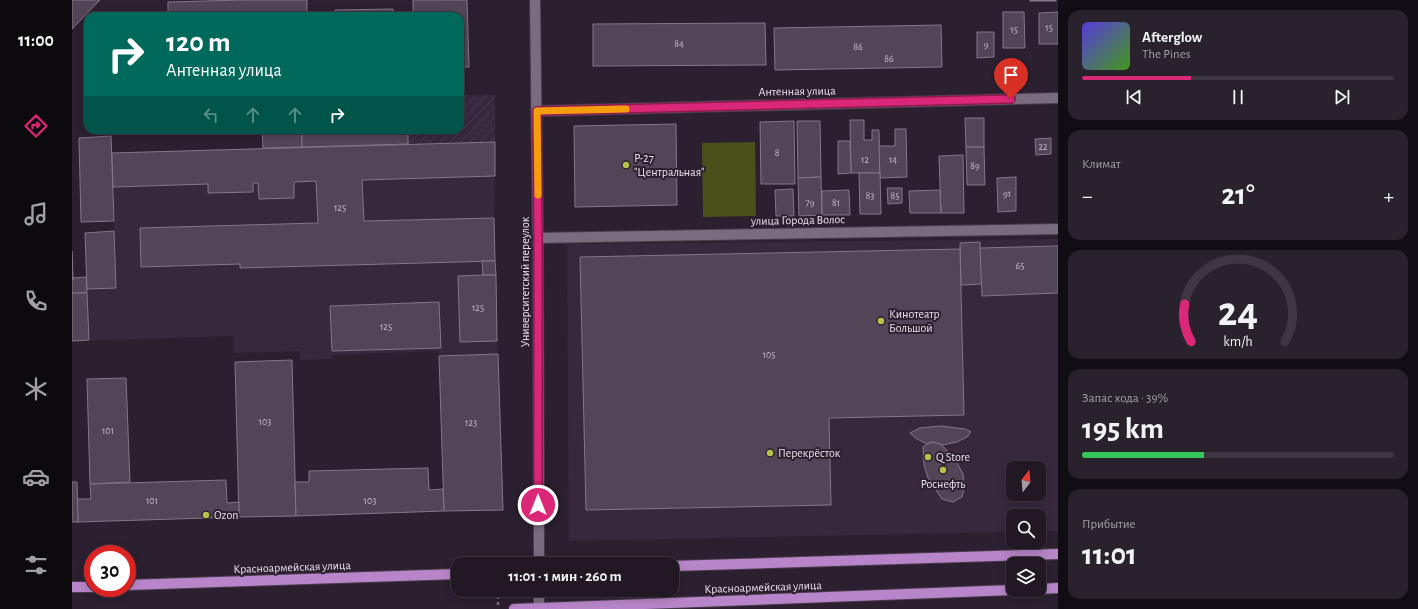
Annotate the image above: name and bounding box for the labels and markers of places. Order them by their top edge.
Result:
pin [994,58,1028,99]
place label: Р-27 "Центральная" [634,152,704,178]
marker: Р-27 "Центральная" [621,160,631,170]
place label: Кинотеатр Большой [889,308,940,334]
marker: Кинотеатр Большой [876,316,886,326]
place label: Перекрёсток [778,447,841,459]
marker: Перекрёсток [765,448,775,458]
place label: Q Store [936,451,970,464]
marker: Q Store [923,452,933,462]
marker: Роснефть [938,465,948,475]
place label: Роснефть [921,478,965,490]
place label: Ozon [214,509,238,521]
marker: Ozon [201,510,211,520]

